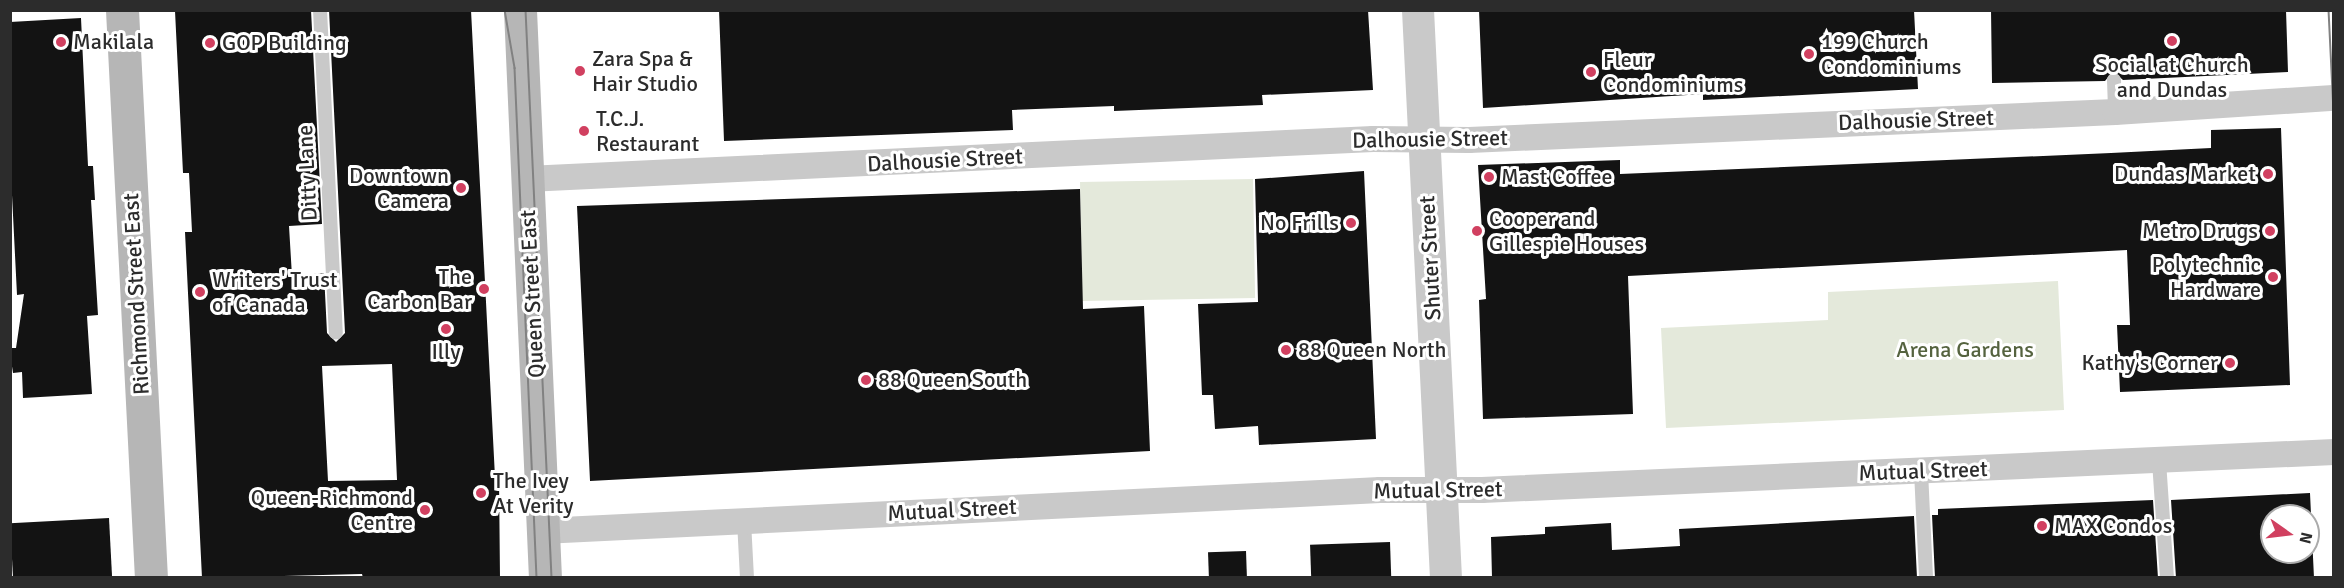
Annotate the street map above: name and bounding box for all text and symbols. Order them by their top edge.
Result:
place label: 199 Church Condominiums [1821,28,1961,80]
place label: Makilala [73,29,154,55]
place label: GOP Building [222,30,347,56]
marker: Social at Church and Dundas [2165,34,2179,48]
marker: Makilala [54,35,68,49]
marker: GOP Building [203,36,217,50]
place label: Zara Spa & Hair Studio [592,45,698,96]
place label: Fleur Condominiums [1603,46,1743,98]
marker: 199 Church Condominiums [1802,47,1816,61]
place label: Social at Church and Dundas [2095,51,2249,102]
marker: Zara Spa & Hair Studio [573,64,587,78]
marker: Fleur Condominiums [1584,65,1598,79]
street label: Dalhousie Street [1838,104,1994,136]
place label: T.C.J. Restaurant [596,105,699,156]
street label: Ditty Lane [291,124,323,222]
marker: T.C.J. Restaurant [577,124,591,138]
street label: Dalhousie Street [1352,124,1508,154]
street label: Dalhousie Street [866,143,1024,177]
place label: Dundas Market [2114,161,2256,187]
place label: Downtown Camera [349,162,449,214]
place label: Mast Coffee [1501,164,1612,190]
marker: Dundas Market [2261,167,2275,181]
marker: Mast Coffee [1482,170,1496,184]
marker: Downtown Camera [454,181,468,195]
street label: Richmond Street East [118,192,154,396]
street label: Shuter Street [1414,195,1446,321]
place label: Cooper and Gillespie Houses [1489,205,1644,256]
street label: Queen Street East [514,209,550,379]
place label: No Frills [1260,210,1339,236]
marker: No Frills [1344,216,1358,230]
place label: Metro Drugs [2142,218,2258,244]
marker: Cooper and Gillespie Houses [1470,224,1484,238]
marker: Metro Drugs [2263,224,2277,238]
place label: Polytechnic Hardware [2152,251,2261,302]
place label: The Carbon Bar [367,263,472,314]
place label: Writers' Trust of Canada [212,266,337,318]
marker: Polytechnic Hardware [2266,270,2280,284]
marker: The Carbon Bar [477,282,491,296]
marker: Writers' Trust of Canada [193,285,207,299]
marker: Illy [439,322,453,336]
place label: 88 Queen North [1298,337,1446,363]
park label: Arena Gardens [1896,337,2034,363]
place label: Illy [431,339,461,365]
marker: 88 Queen North [1279,343,1293,357]
place label: Kathy's Corner [2082,350,2218,376]
marker: Kathy's Corner [2223,356,2237,370]
place label: 88 Queen South [878,367,1027,393]
marker: 88 Queen South [859,373,873,387]
street label: Mutual Street [1858,456,1988,486]
place label: The Ivey At Verity [493,467,574,518]
street label: Mutual Street [1373,476,1503,504]
place label: Queen-Richmond Centre [251,484,413,536]
marker: The Ivey At Verity [474,486,488,500]
street label: Mutual Street [887,493,1017,527]
marker: Queen-Richmond Centre [418,503,432,517]
north arrow [2260,504,2320,564]
place label: MAX Condos [2054,513,2172,539]
marker: MAX Condos [2035,519,2049,533]
text: N [2294,530,2317,546]

